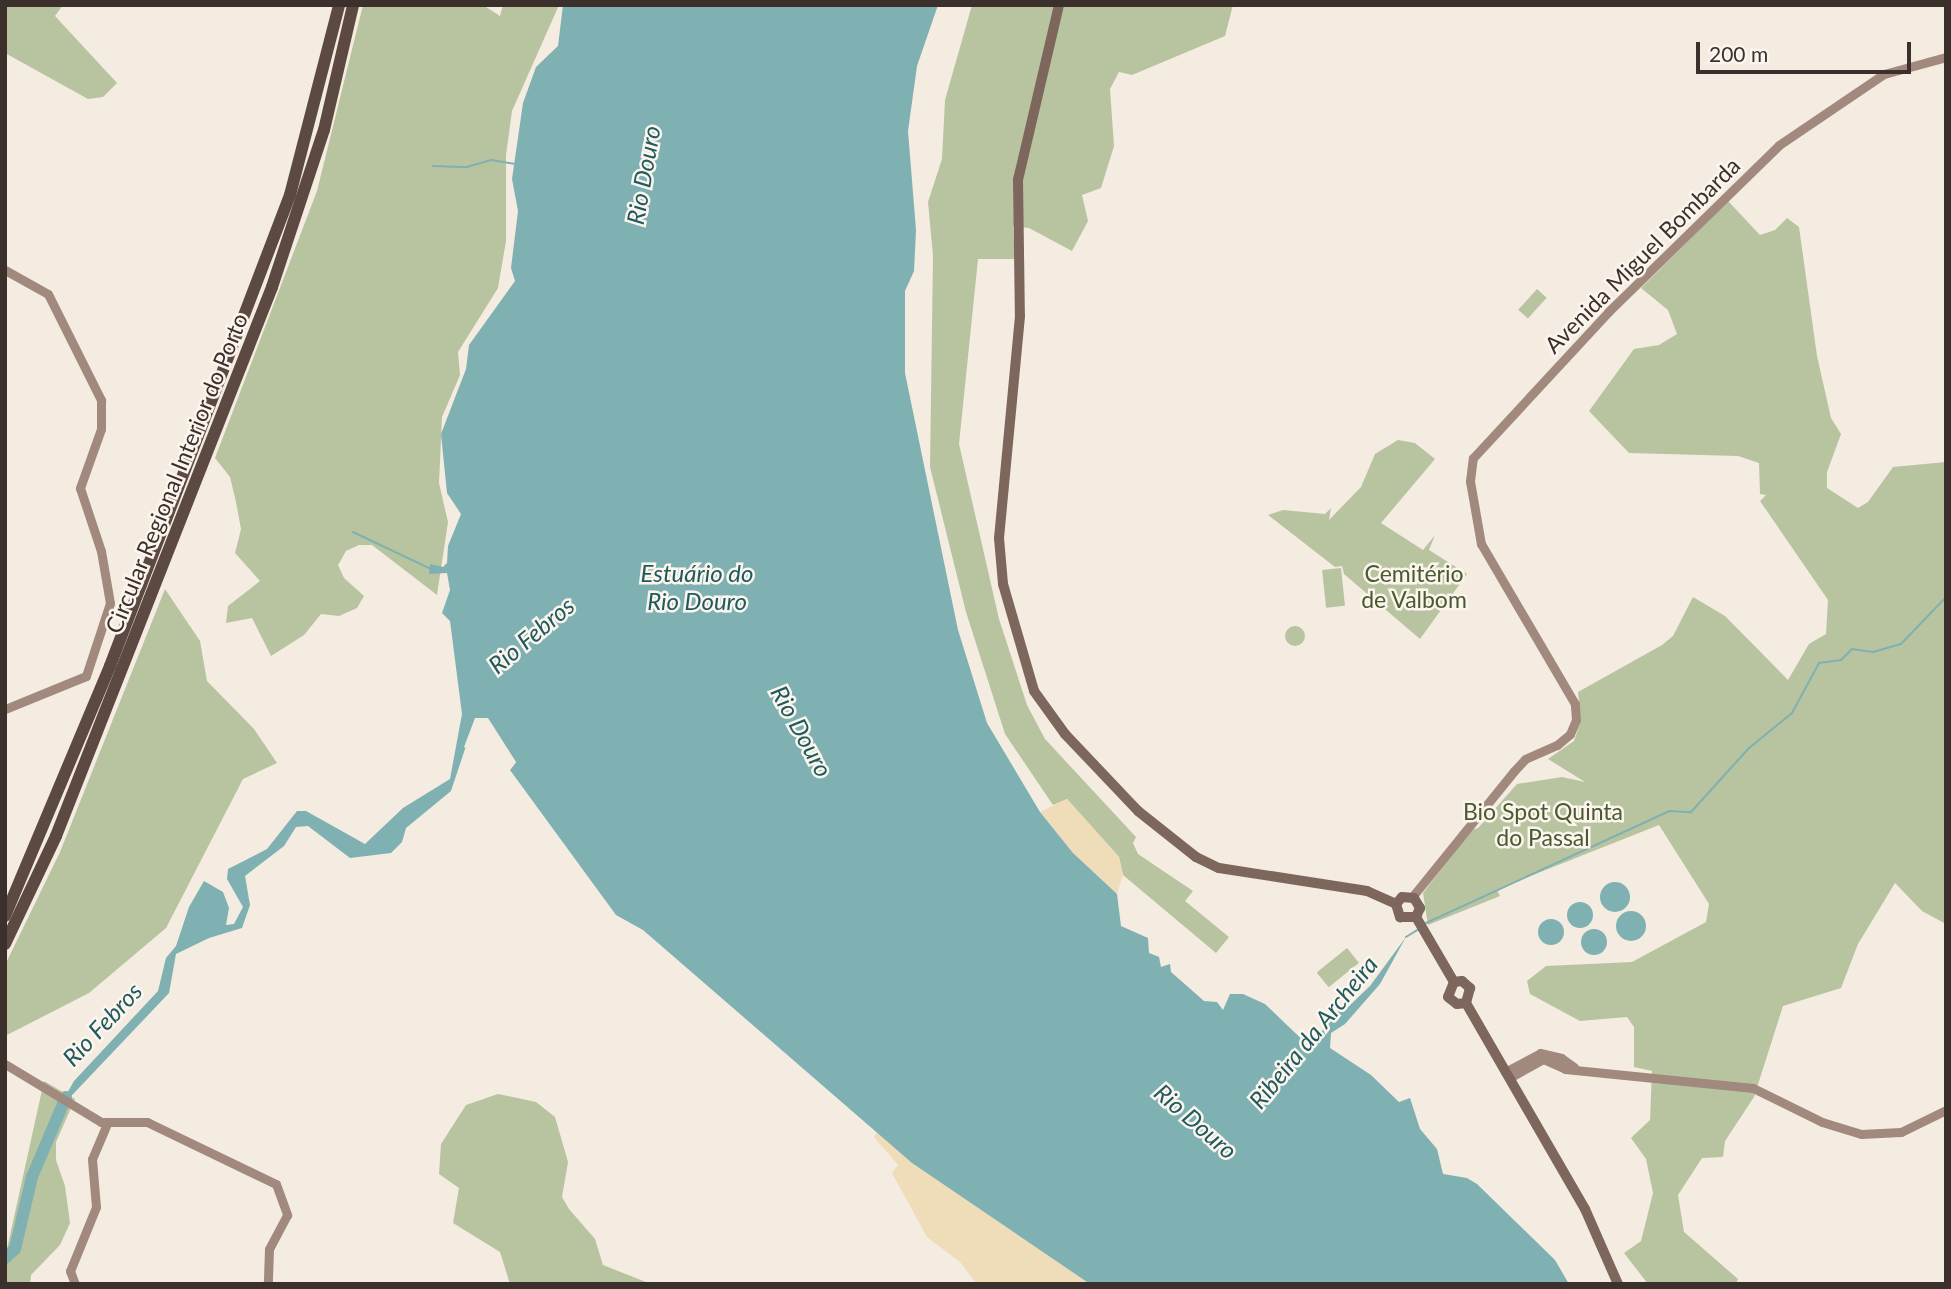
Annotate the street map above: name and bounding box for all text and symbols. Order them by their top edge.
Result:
scale bar [1699,28,1914,72]
text: 200 m [1709,41,1768,66]
water label: Rio Douro [620,123,666,227]
street label: Avenida Miguel Bombarda [1539,152,1745,358]
street label: Circular Regional Interior do Porto [99,308,253,638]
water label: Estuário do Rio Douro [641,559,753,615]
park label: Cemitério de Valbom [1361,559,1467,613]
water label: Rio Febros [482,591,580,679]
water label: Rio Douro [765,680,839,782]
park label: Bio Spot Quinta do Passal [1463,797,1623,851]
water label: Ribeira da Archeira [1243,950,1383,1114]
water label: Rio Febros [56,976,148,1072]
water label: Rio Douro [1149,1077,1243,1165]

